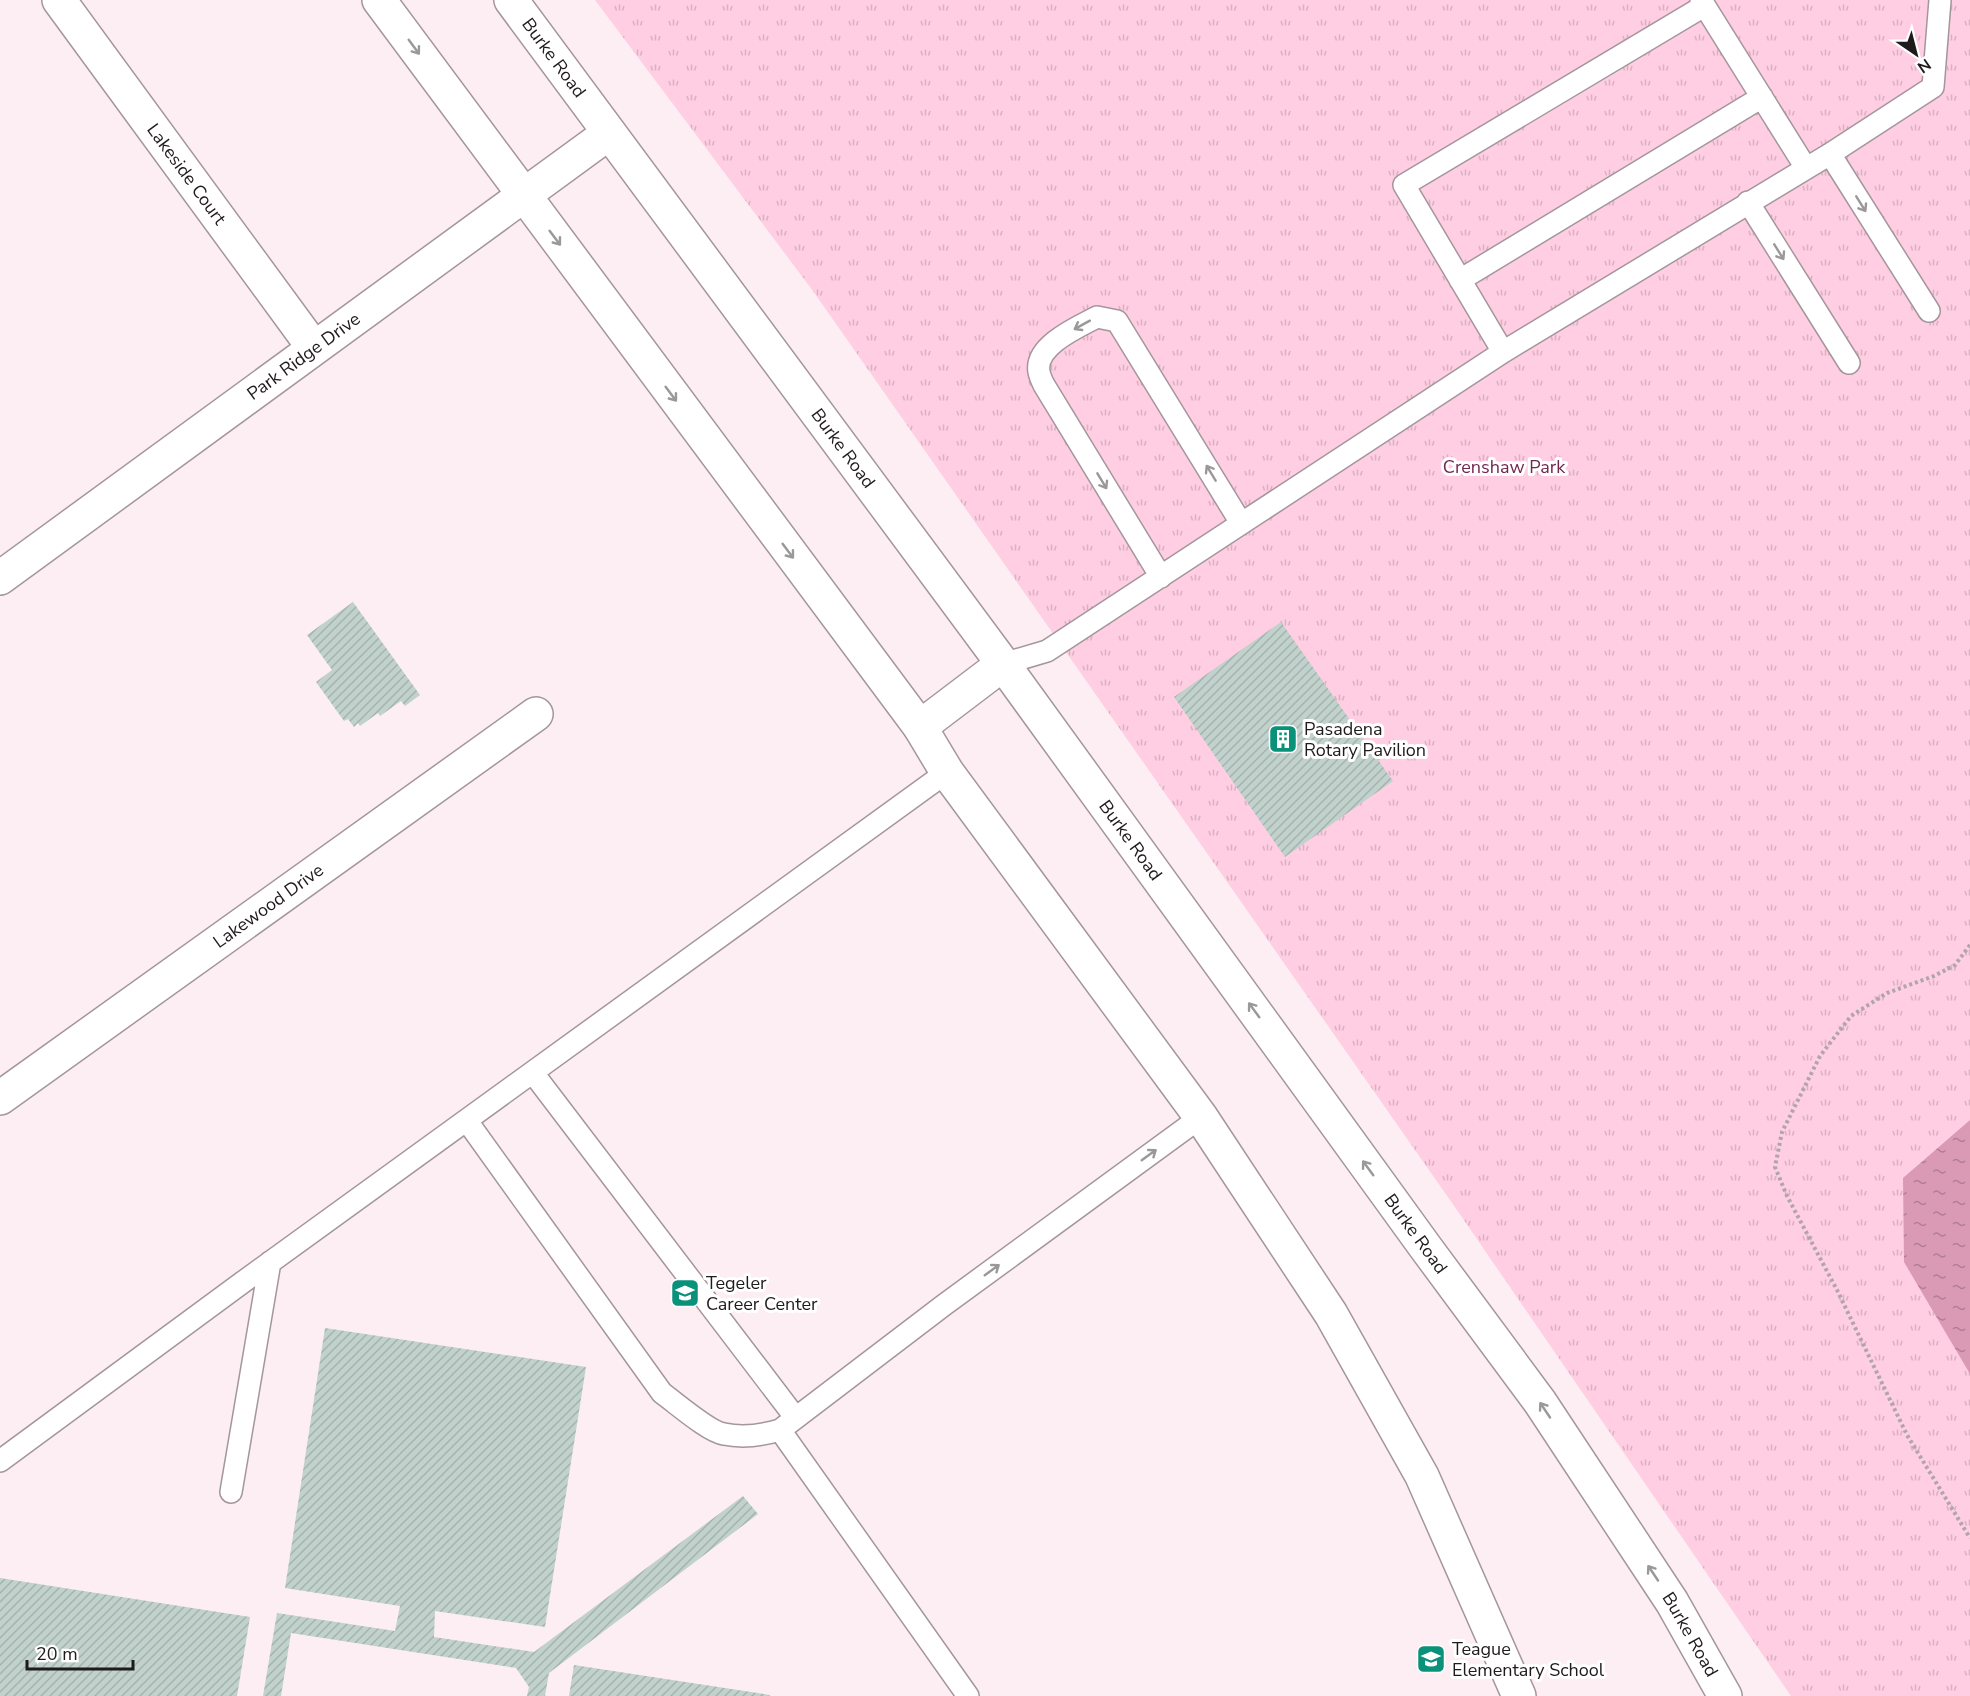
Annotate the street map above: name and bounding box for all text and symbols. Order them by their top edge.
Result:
street label: Burke Road [516,13,591,103]
north arrow [1886,24,1946,84]
one-way arrow [408,39,420,55]
text: N [1913,53,1935,78]
street label: Lakeside Court [141,119,232,230]
one-way arrow [1856,195,1868,212]
one-way arrow [548,230,561,246]
one-way arrow [1773,243,1785,260]
street label: Park Ridge Drive [242,307,365,406]
one-way arrow [1074,319,1091,331]
one-way arrow [665,386,677,402]
street label: Burke Road [806,404,881,493]
park label: Crenshaw Park [1443,455,1566,479]
one-way arrow [1204,465,1216,482]
one-way arrow [1097,472,1109,489]
one-way arrow [781,542,794,558]
place label: Pasadena Rotary Pavilion [1304,717,1426,762]
building icon: Pasadena Rotary Pavilion [1267,723,1299,755]
street label: Burke Road [1093,795,1168,885]
street label: Lakewood Drive [208,858,328,954]
one-way arrow [1248,1003,1260,1019]
one-way arrow [1140,1149,1156,1161]
one-way arrow [1362,1161,1375,1177]
street label: Burke Road [1379,1189,1453,1279]
one-way arrow [983,1264,999,1277]
place label: Tegeler Career Center [706,1271,818,1316]
school or university icon: Tegeler Career Center [669,1277,701,1309]
one-way arrow [1539,1402,1552,1419]
one-way arrow [1647,1565,1659,1582]
street label: Burke Road [1657,1587,1724,1681]
scale bar [27,1633,134,1671]
place label: Teague Elementary School [1452,1637,1605,1682]
text: 20 m [36,1642,78,1666]
school or university icon: Teague Elementary School [1415,1643,1447,1675]

